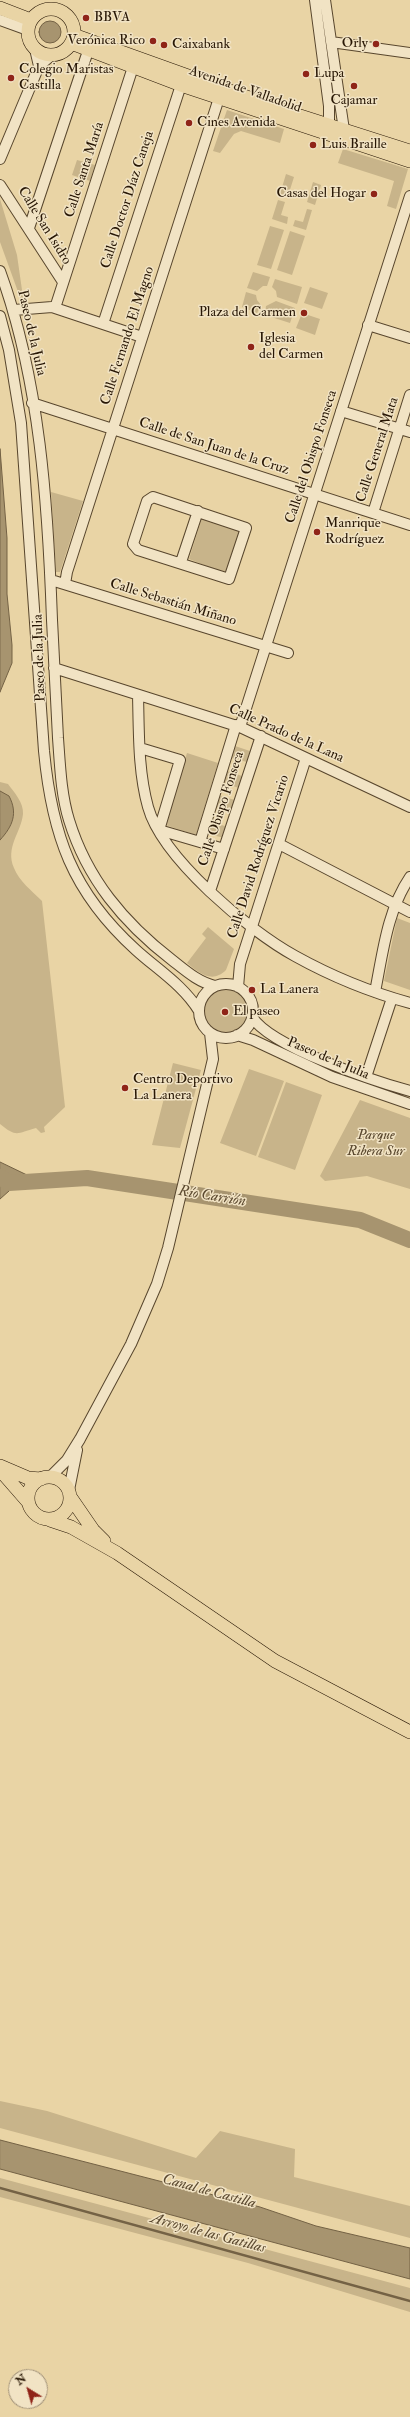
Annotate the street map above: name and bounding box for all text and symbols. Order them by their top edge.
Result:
place label: BBVA [94,10,130,26]
marker: BBVA [81,13,91,23]
place label: Verónica Rico [67,33,145,49]
marker: Verónica Rico [148,36,158,46]
place label: Orly [342,36,368,52]
place label: Caixabank [172,37,230,53]
marker: Orly [371,39,381,49]
marker: Caixabank [159,40,169,50]
place label: Colegio Maristas Castilla [19,62,114,94]
street label: Avenida de Valladolid [187,63,303,117]
place label: Lupa [314,66,344,82]
marker: Lupa [301,69,311,79]
marker: Colegio Maristas Castilla [6,73,16,83]
marker: Cajamar [349,81,359,91]
place label: Cajamar [331,93,377,109]
place label: Cines Avenida [197,115,276,131]
marker: Cines Avenida [184,118,194,128]
street label: Calle Santa María [62,120,108,220]
street label: Calle Doctor Díaz Caneja [98,129,158,271]
place label: Luis Braille [321,137,387,153]
marker: Luis Braille [308,140,318,150]
street label: Calle San Isidro [13,184,75,268]
place label: Casas del Hogar [277,186,366,202]
marker: Casas del Hogar [369,189,379,199]
street label: Calle Fernando El Magno [98,265,158,407]
street label: Paseo de la Julia [13,288,49,378]
place label: Plaza del Carmen [199,305,296,321]
marker: Plaza del Carmen [299,308,309,318]
place label: Iglesia del Carmen [259,331,323,364]
marker: Iglesia del Carmen [246,342,256,352]
street label: Calle del Obispo Fonseca [283,388,341,526]
street label: Calle General Mata [353,395,403,505]
street label: Calle de San Juan de la Cruz [137,415,291,479]
place label: Manrique Rodríguez [325,516,384,548]
marker: Manrique Rodríguez [312,527,322,537]
street label: Calle Sebastián Miñano [108,576,238,630]
street label: Paseo de la Julia [30,614,50,702]
street label: Calle Prado de la Lana [226,701,346,767]
street label: Calle Obispo Fonseca [195,749,249,869]
street label: Calle David Rodríguez Vicario [225,773,293,941]
place label: La Lanera [260,982,319,998]
marker: La Lanera [247,985,257,995]
place label: El paseo [233,1004,280,1020]
marker: El paseo [220,1007,230,1017]
street label: Paseo de la Julia [284,1034,372,1084]
place label: Centro Deportivo La Lanera [133,1072,233,1104]
marker: Centro Deportivo La Lanera [120,1083,130,1093]
park label: Parque Ribera Sur [347,1128,405,1160]
water label: Río Carrión [177,1183,247,1211]
water label: Canal de Castilla [160,2171,258,2213]
water label: Arroyo de las Gatillas [149,2210,267,2258]
north arrow [8,2369,48,2409]
text: N [13,2372,29,2388]

